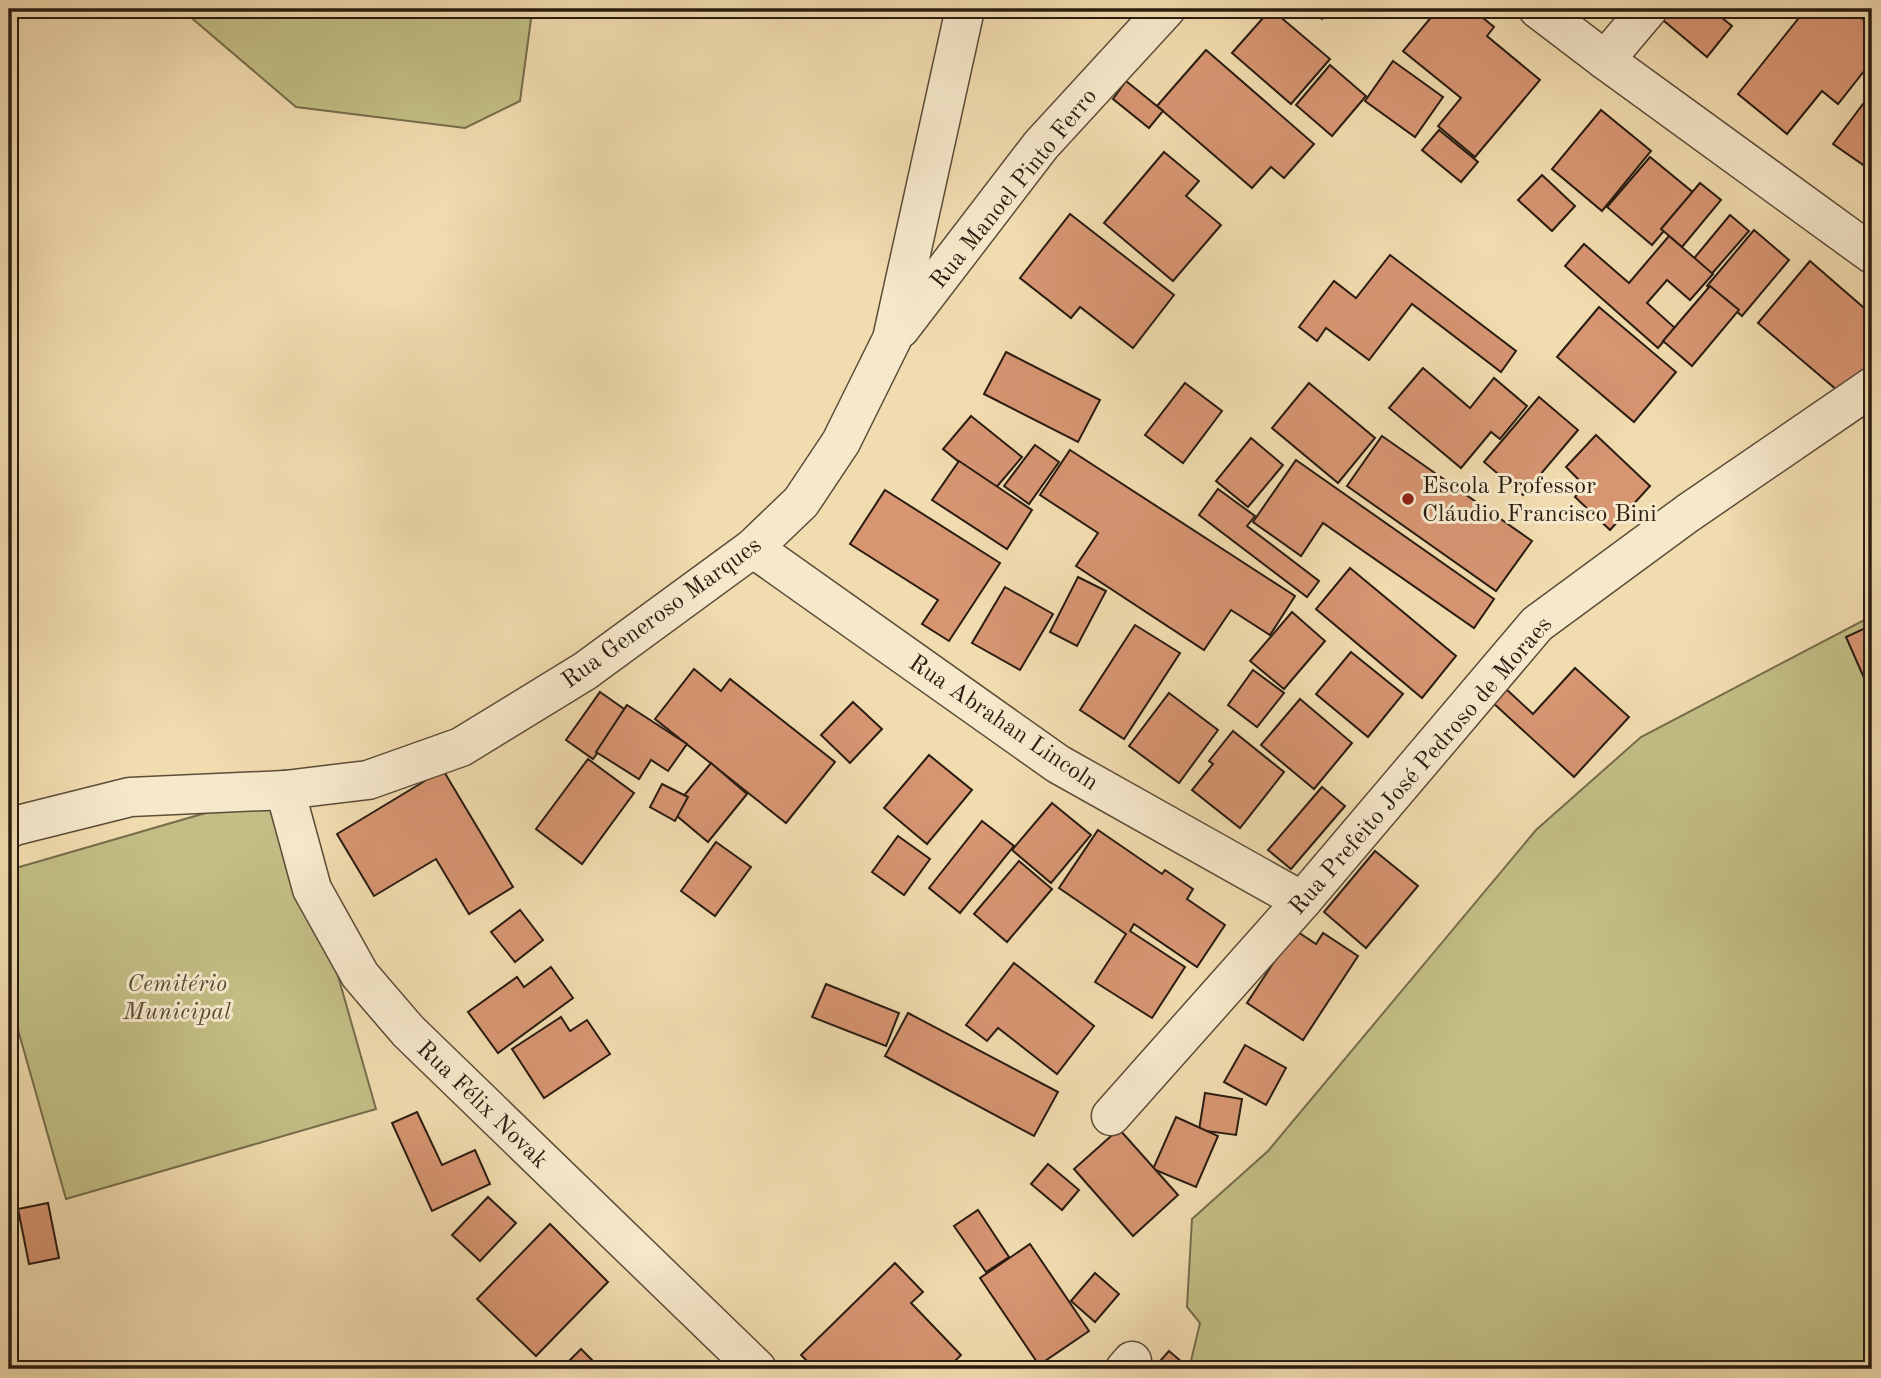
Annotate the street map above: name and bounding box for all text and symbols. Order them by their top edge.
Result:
street label: Rua Manoel Pinto Ferro [927,85,1102,294]
place label: Escola Professor Cláudio Francisco Bini [1422,475,1657,527]
marker: Escola Professor Cláudio Francisco Bini [1400,491,1416,507]
street label: Rua Generoso Marques [558,533,766,694]
street label: Rua Prefeito José Pedroso de Moraes [1286,613,1557,920]
street label: Rua Abrahan Lincoln [904,651,1102,796]
park label: Cemitério Municipal [122,973,231,1025]
street label: Rua Félix Novak [411,1037,552,1174]

